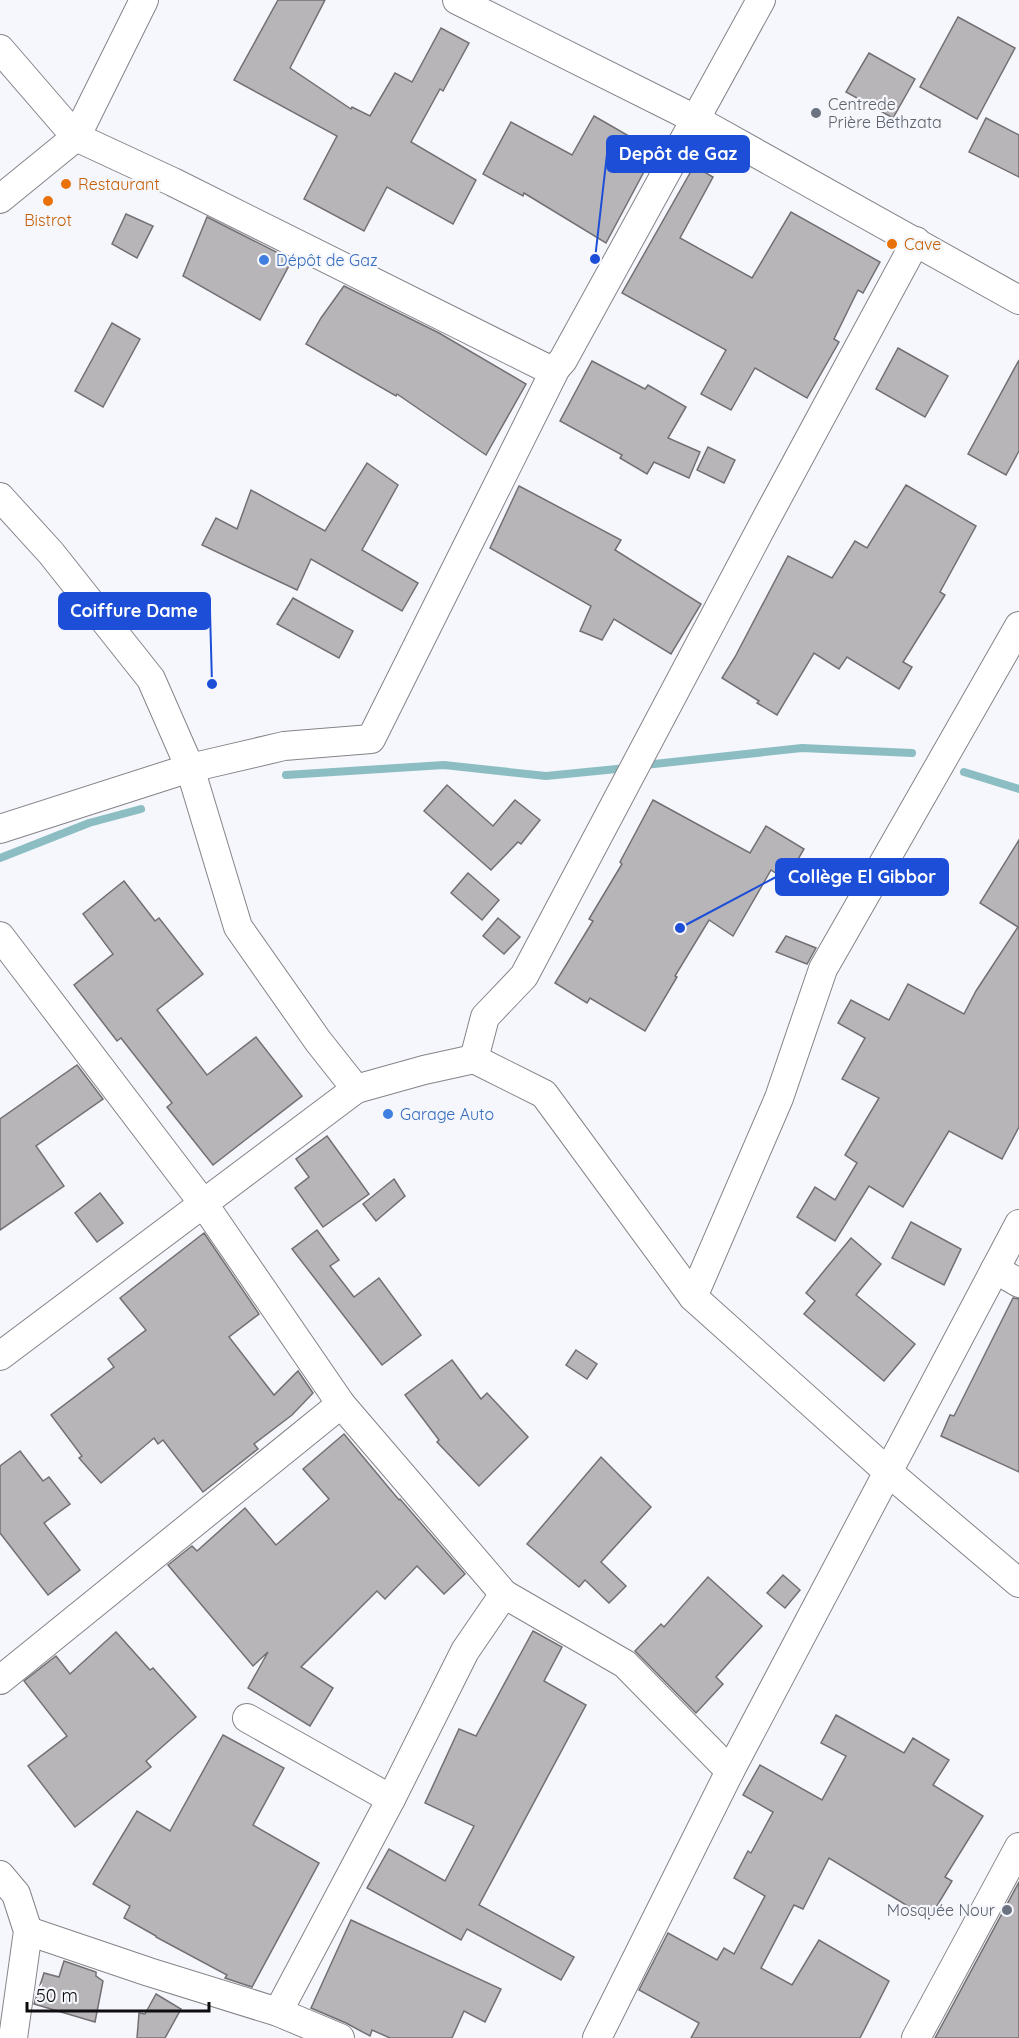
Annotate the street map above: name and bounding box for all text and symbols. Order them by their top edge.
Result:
place label: Centrede Prière Bethzata [828,94,942,132]
marker: Centrede Prière Bethzata [809,106,823,120]
callout: Depôt de Gaz [607,136,749,172]
text: Depôt de Gaz [619,142,737,165]
place label: Restaurant [78,174,160,194]
marker: Restaurant [59,177,73,191]
marker: Bistrot [41,194,55,208]
place label: Bistrot [24,210,72,230]
place label: Cave [904,234,941,254]
marker: Cave [885,237,899,251]
place label: Dépôt de Gaz [276,250,378,270]
marker: Dépôt de Gaz [257,253,271,267]
callout: Coiffure Dame [59,593,210,629]
text: Coiffure Dame [70,599,198,622]
callout: Collège El Gibbor [776,859,948,895]
text: Collège El Gibbor [788,865,936,888]
place label: Garage Auto [400,1104,494,1124]
marker: Garage Auto [381,1107,395,1121]
place label: Mosquée Nour [887,1900,995,1920]
marker: Mosquée Nour [1000,1903,1014,1917]
scale bar [27,1975,208,2013]
text: 50 m [36,1984,78,2007]

